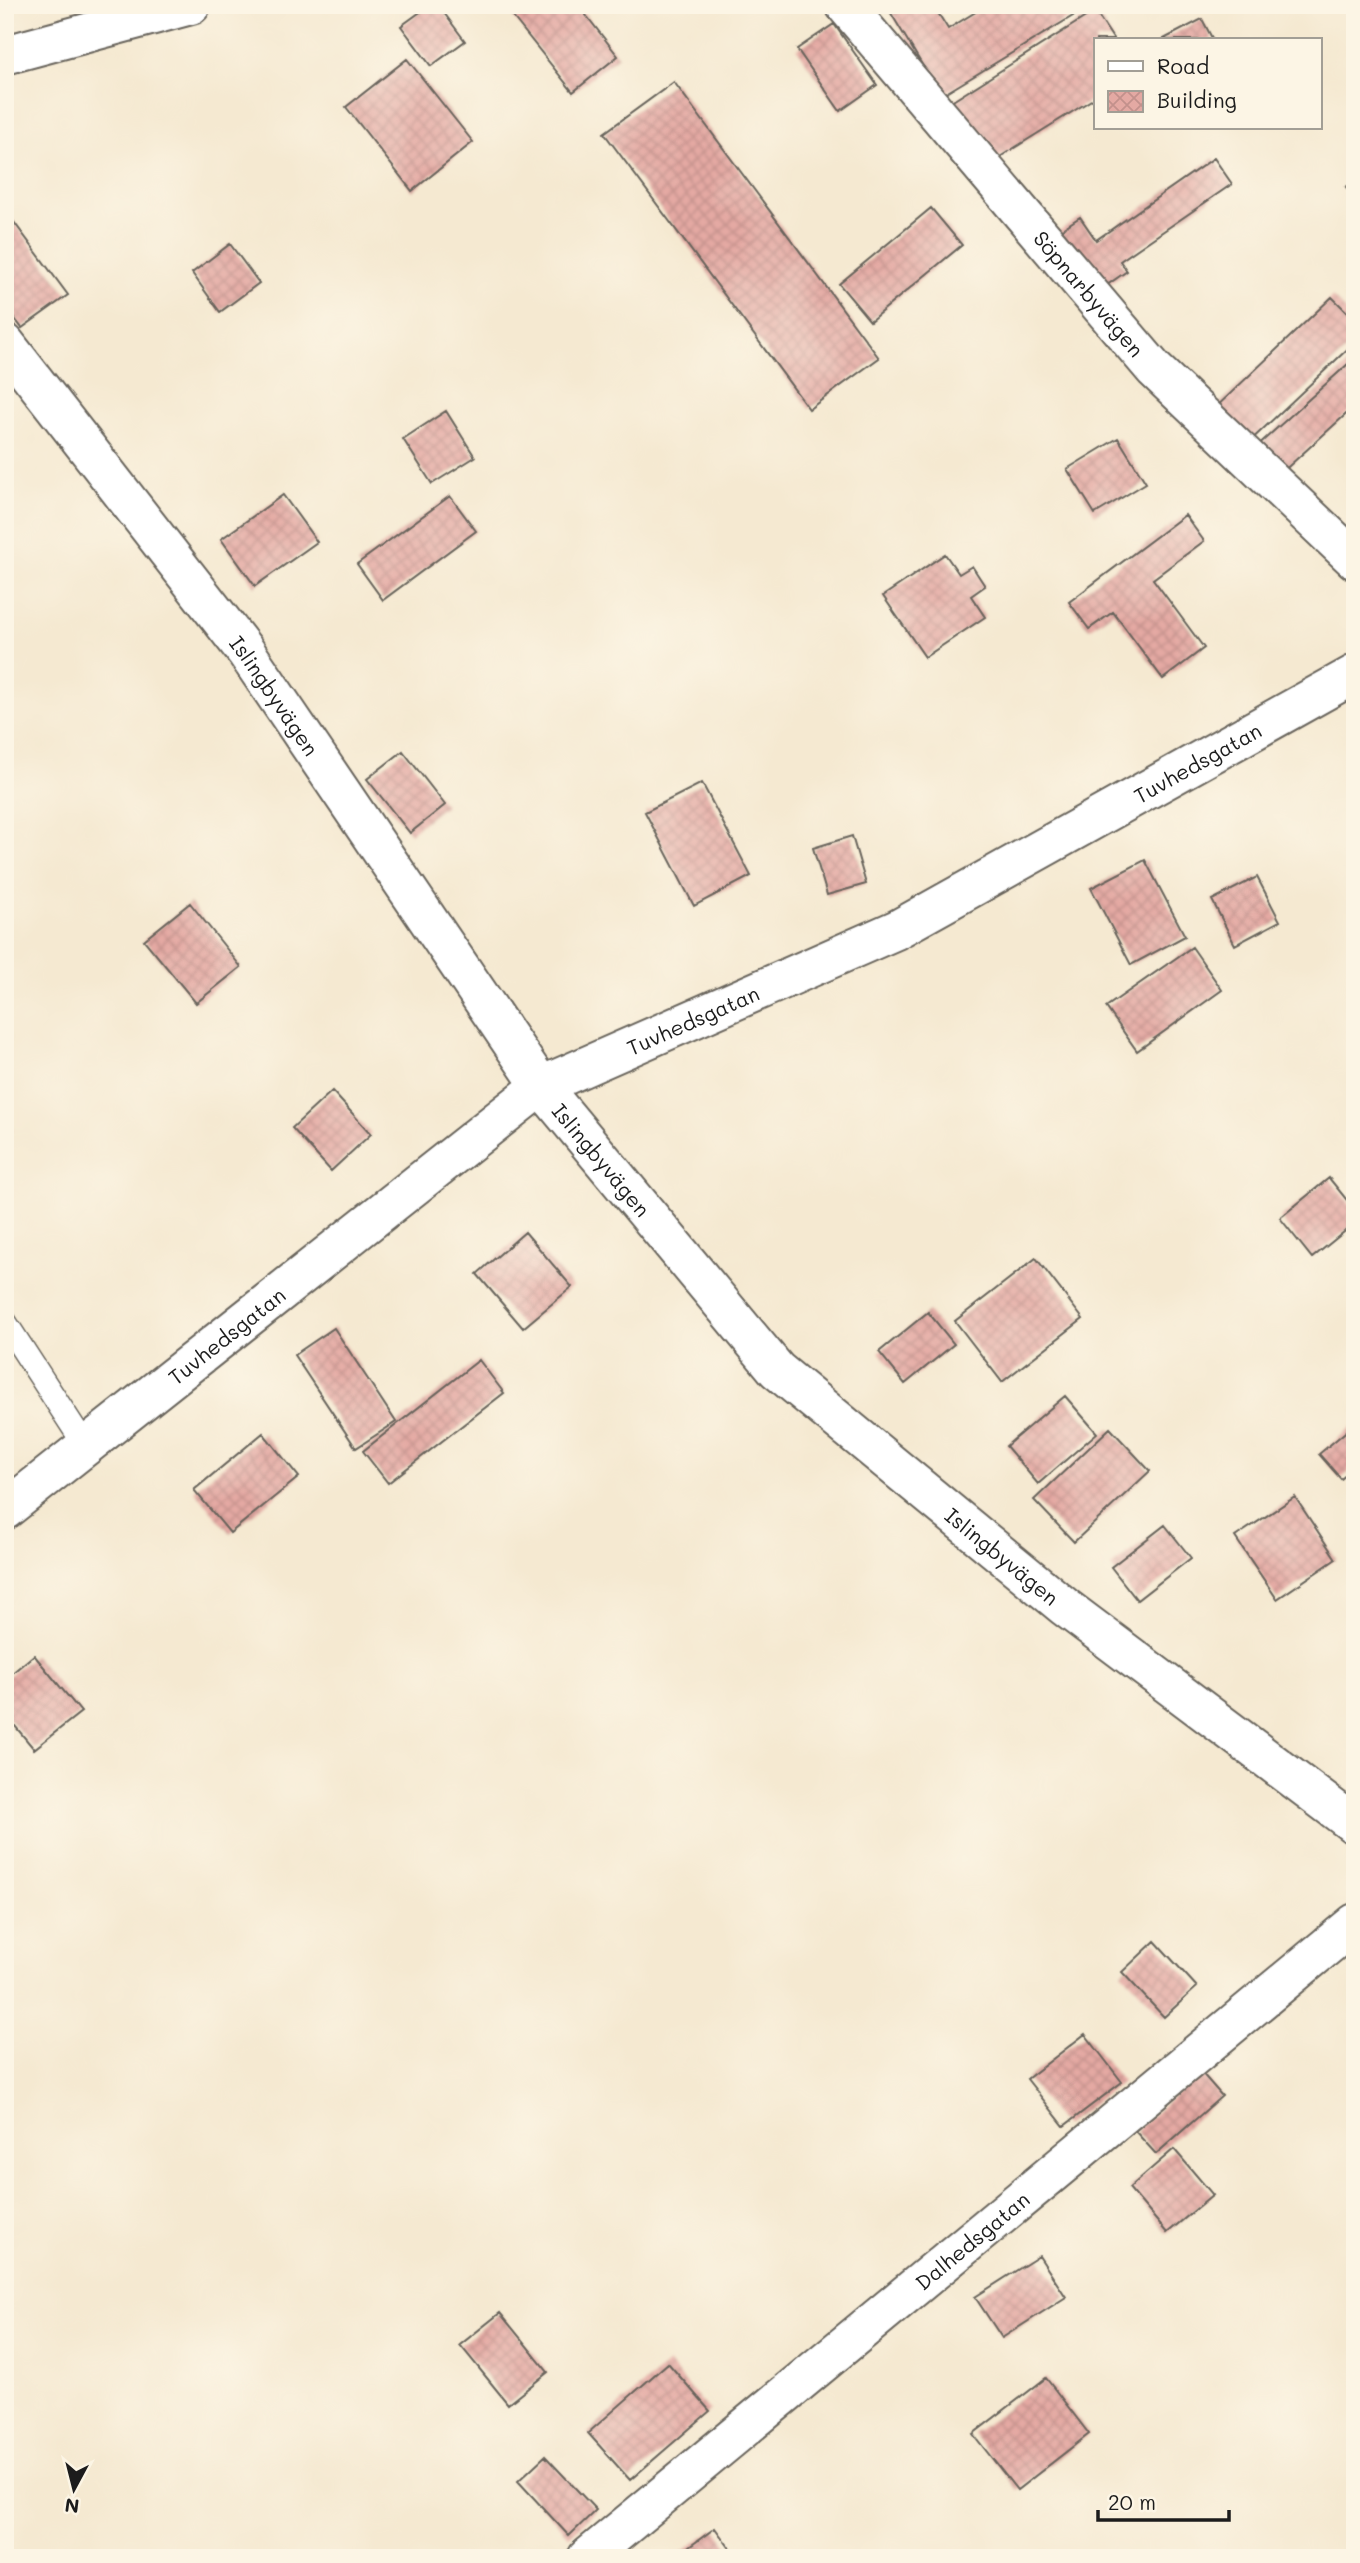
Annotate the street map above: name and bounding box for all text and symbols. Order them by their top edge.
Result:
legend [1094,38,1322,130]
text: Road [1157,52,1209,79]
text: Building [1157,86,1237,113]
street label: Söpnarbyvägen [1029,225,1151,362]
street label: Islingbyvägen [225,630,326,760]
street label: Tuvhedsgatan [1129,716,1266,808]
street label: Tuvhedsgatan [622,978,763,1060]
street label: Islingbyvägen [547,1097,657,1222]
street label: Tuvhedsgatan [162,1280,290,1390]
street label: Islingbyvägen [940,1501,1065,1610]
street label: Dalhedsgatan [909,2185,1034,2295]
north arrow [38,2454,108,2524]
scale bar [1098,2479,1229,2523]
text: 20 m [1108,2488,1156,2515]
text: N [63,2493,81,2520]

